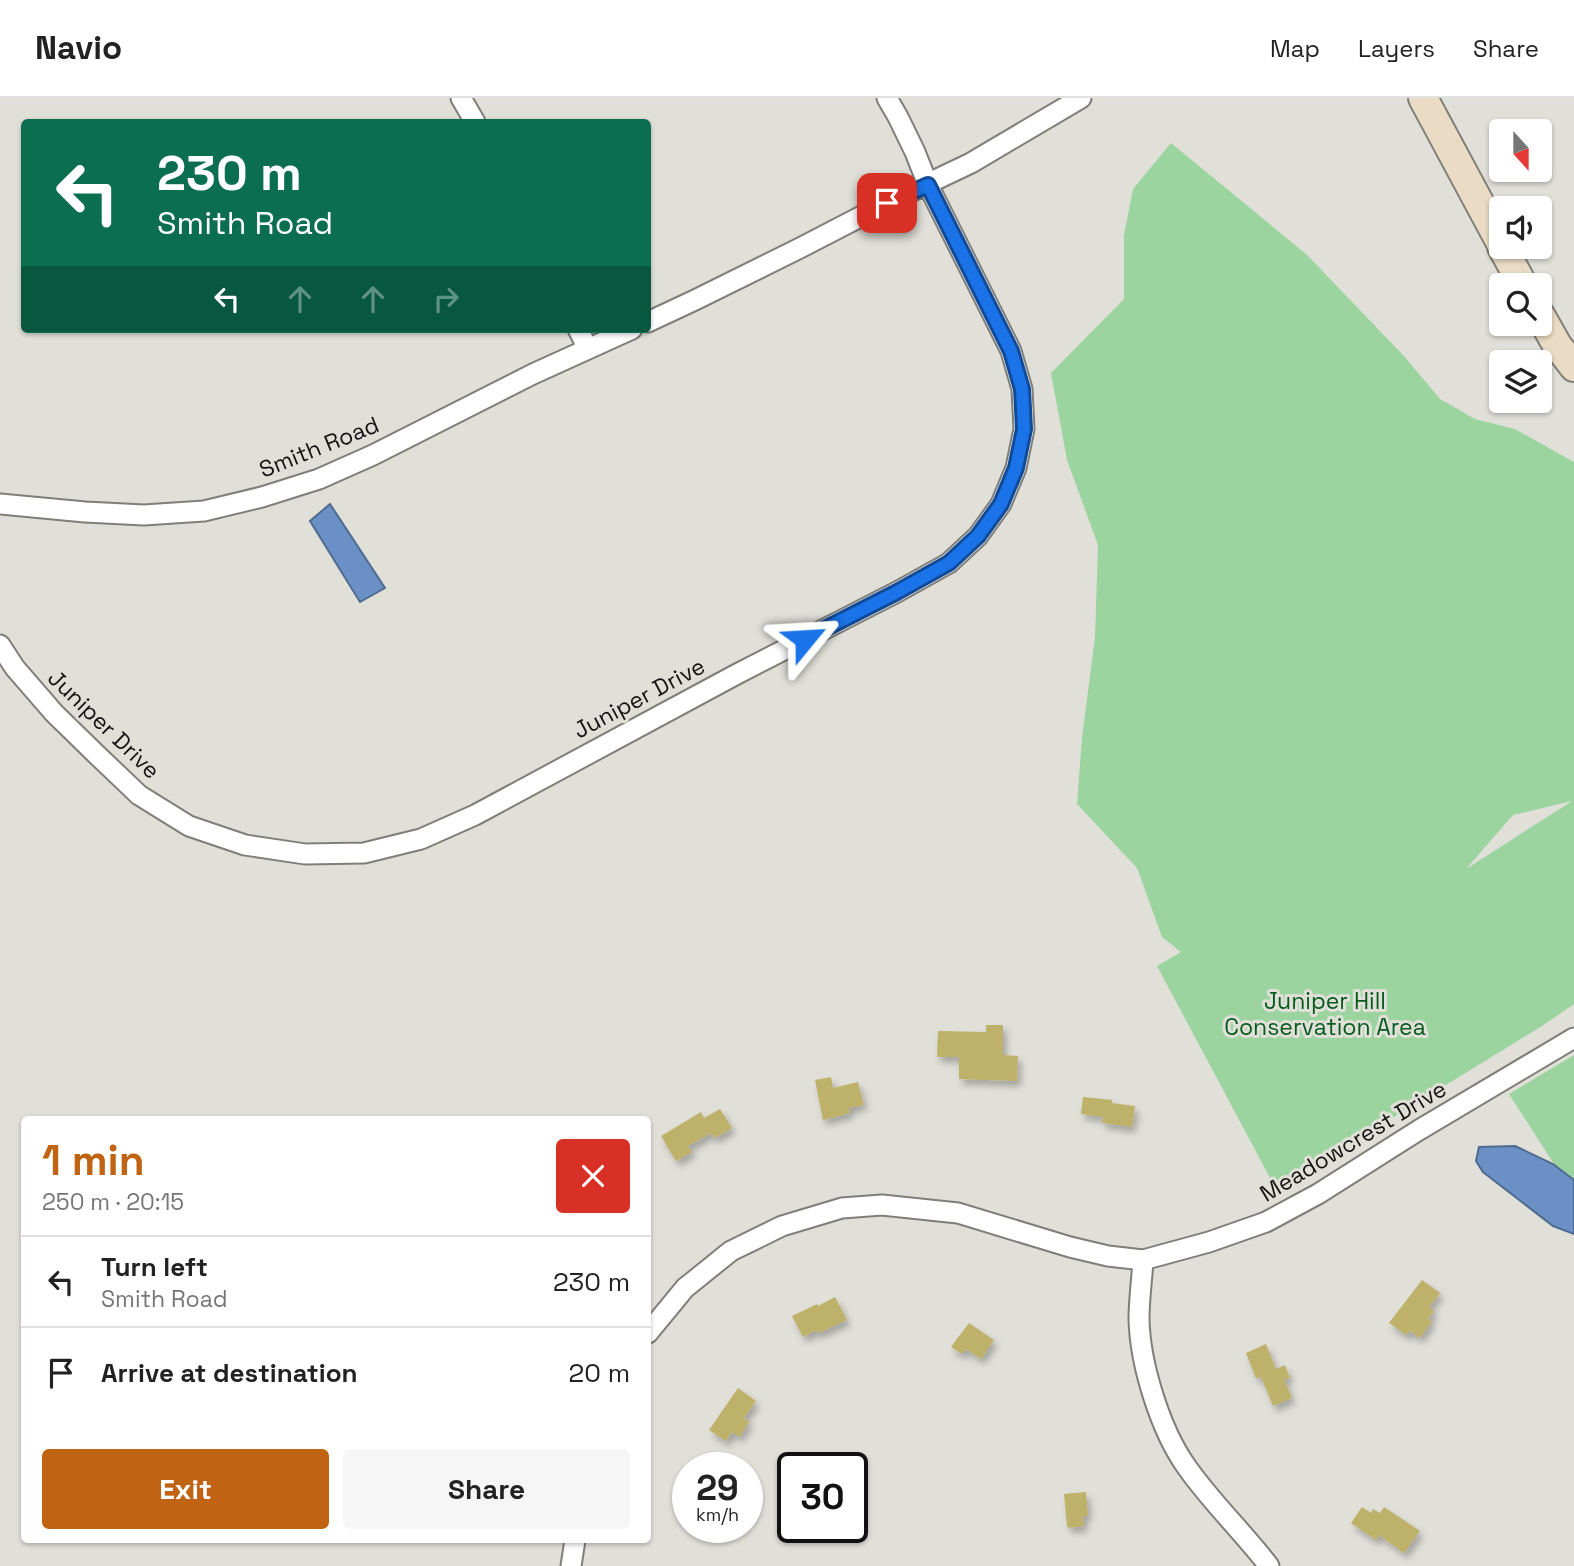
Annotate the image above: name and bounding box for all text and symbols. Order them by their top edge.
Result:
text: Navio [35,27,122,69]
text: Map [1270,33,1320,64]
text: Layers [1358,33,1435,64]
text: Share [1473,33,1539,64]
north arrow [1489,119,1552,182]
map controls [1489,119,1552,413]
text: 230 m [157,142,302,204]
icon: left [42,147,133,238]
pin [857,173,917,233]
icon: arrive [868,184,906,222]
button: sound [1489,196,1552,259]
text: Smith Road [157,203,333,243]
button: search [1489,273,1552,336]
icon: left [208,280,246,318]
icon: ahead [281,280,319,318]
icon: ahead [354,280,392,318]
icon: right [427,280,465,318]
button: layers [1489,350,1552,413]
street label: Smith Road [255,409,383,485]
position arrow [768,602,842,676]
street label: Juniper Drive [568,651,710,745]
street label: Juniper Drive [41,663,167,785]
park label: Juniper Hill Conservation Area [1224,986,1426,1042]
street label: Meadowcrest Drive [1254,1073,1452,1209]
text: 1 min [42,1134,145,1187]
button: close [556,1139,630,1213]
text: 250 m · 20:15 [42,1187,184,1217]
text: Turn left [101,1250,208,1284]
icon: left [42,1263,80,1301]
text: 230 m [553,1265,630,1299]
text: Smith Road [101,1284,228,1314]
icon: arrive [42,1354,80,1392]
text: Arrive at destination [101,1356,358,1390]
text: 20 m [569,1356,630,1390]
button: Exit [42,1449,329,1529]
button: Share [343,1449,630,1529]
speed limit sign: 30 [777,1452,868,1543]
text: 29 [696,1466,739,1510]
text: km/h [696,1503,739,1526]

